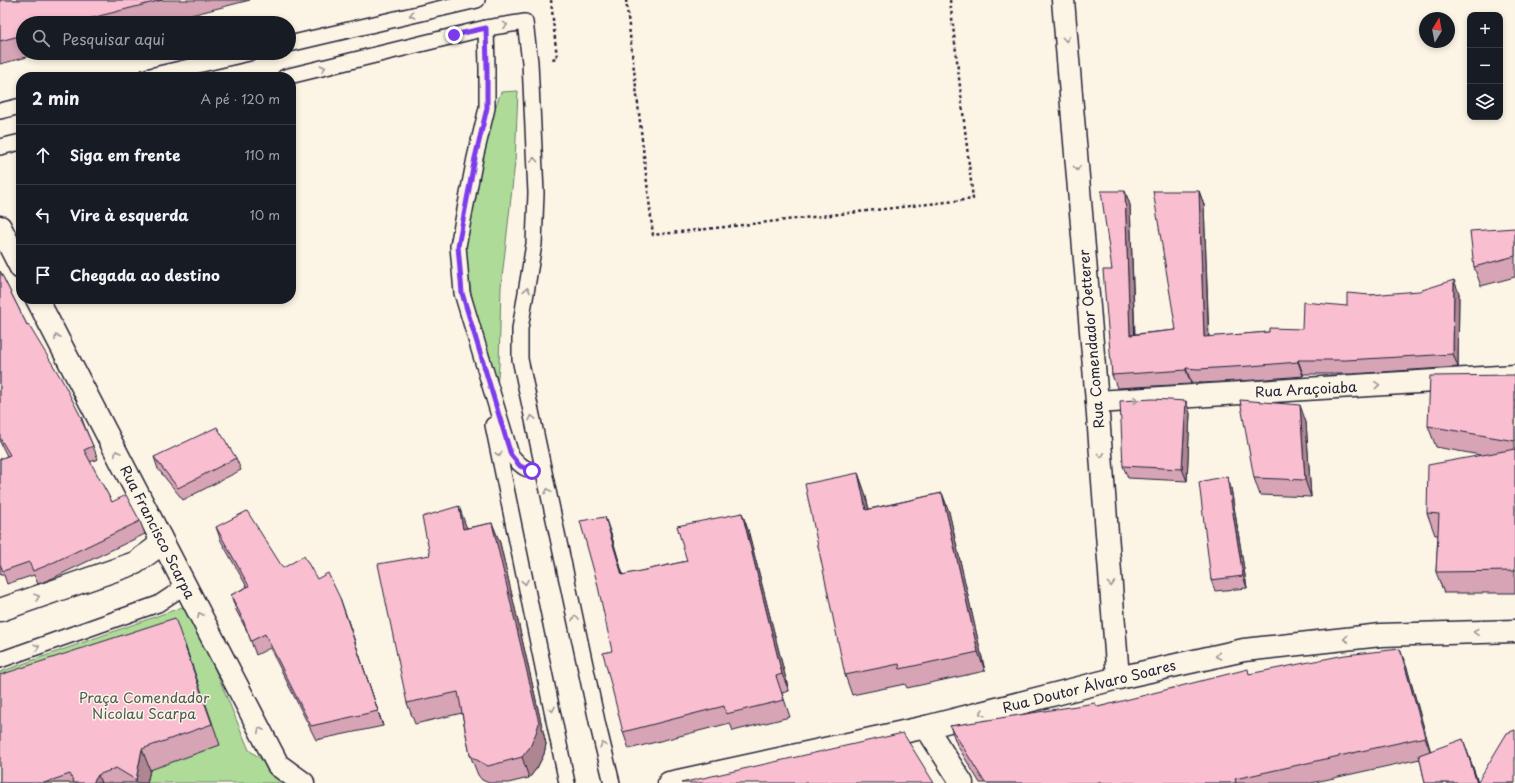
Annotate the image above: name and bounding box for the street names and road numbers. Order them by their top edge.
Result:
street label: Rua Comendador Oetterer [1073,248,1109,429]
street label: Rua Araçoiaba [1254,376,1358,402]
street label: Rua Francisco Scarpa [115,462,201,603]
street label: Rua Doutor Álvaro Soares [1000,654,1178,718]

